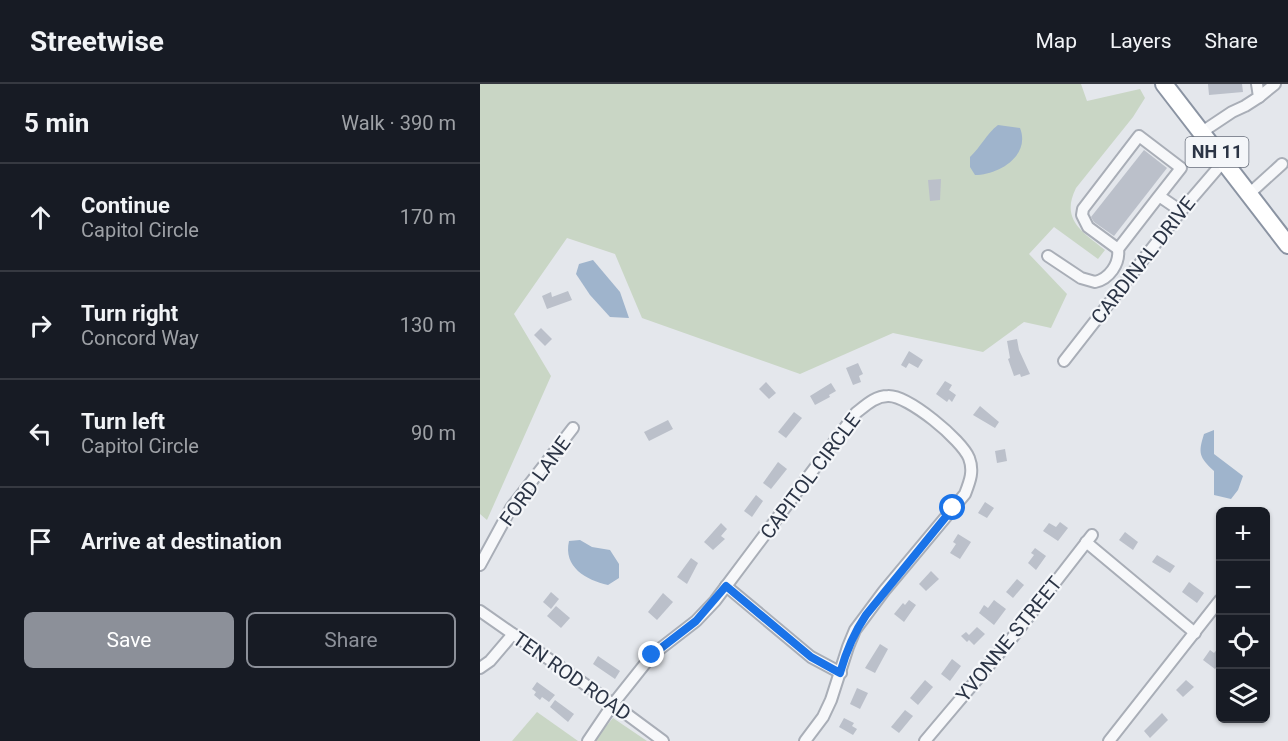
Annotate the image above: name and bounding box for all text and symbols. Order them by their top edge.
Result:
text: Streetwise [30,25,164,58]
text: Map [1035,29,1077,53]
text: Layers [1110,29,1171,53]
text: Share [1204,29,1258,53]
text: 5 min [24,108,89,138]
text: Walk · 390 m [341,111,456,135]
road number: NH 11 [1186,137,1248,167]
street label: CARDINAL DRIVE [1086,191,1200,329]
text: Continue [81,193,170,218]
icon: ahead [24,201,57,234]
text: 170 m [400,205,456,229]
text: Capitol Circle [81,218,199,242]
text: Turn right [81,301,178,326]
icon: right [24,309,57,342]
text: 130 m [400,313,456,337]
text: Concord Way [81,326,199,350]
text: Turn left [81,409,165,434]
street label: CAPITOL CIRCLE [755,409,865,543]
icon: left [24,417,57,450]
text: 90 m [411,421,456,445]
street label: FORD LANE [494,432,576,530]
text: Capitol Circle [81,434,199,458]
route start [939,494,965,520]
map controls [1216,507,1270,723]
button: + [1216,507,1270,561]
icon: arrive [24,525,57,558]
text: Arrive at destination [81,529,282,554]
button: − [1216,561,1270,615]
street label: YVONNE STREET [951,571,1067,707]
button: Save [24,612,234,668]
button: Share [246,612,456,668]
button: locate [1216,615,1270,669]
street label: TEN ROD ROAD [508,626,636,726]
route end [638,641,664,667]
button: layers [1216,669,1270,723]

